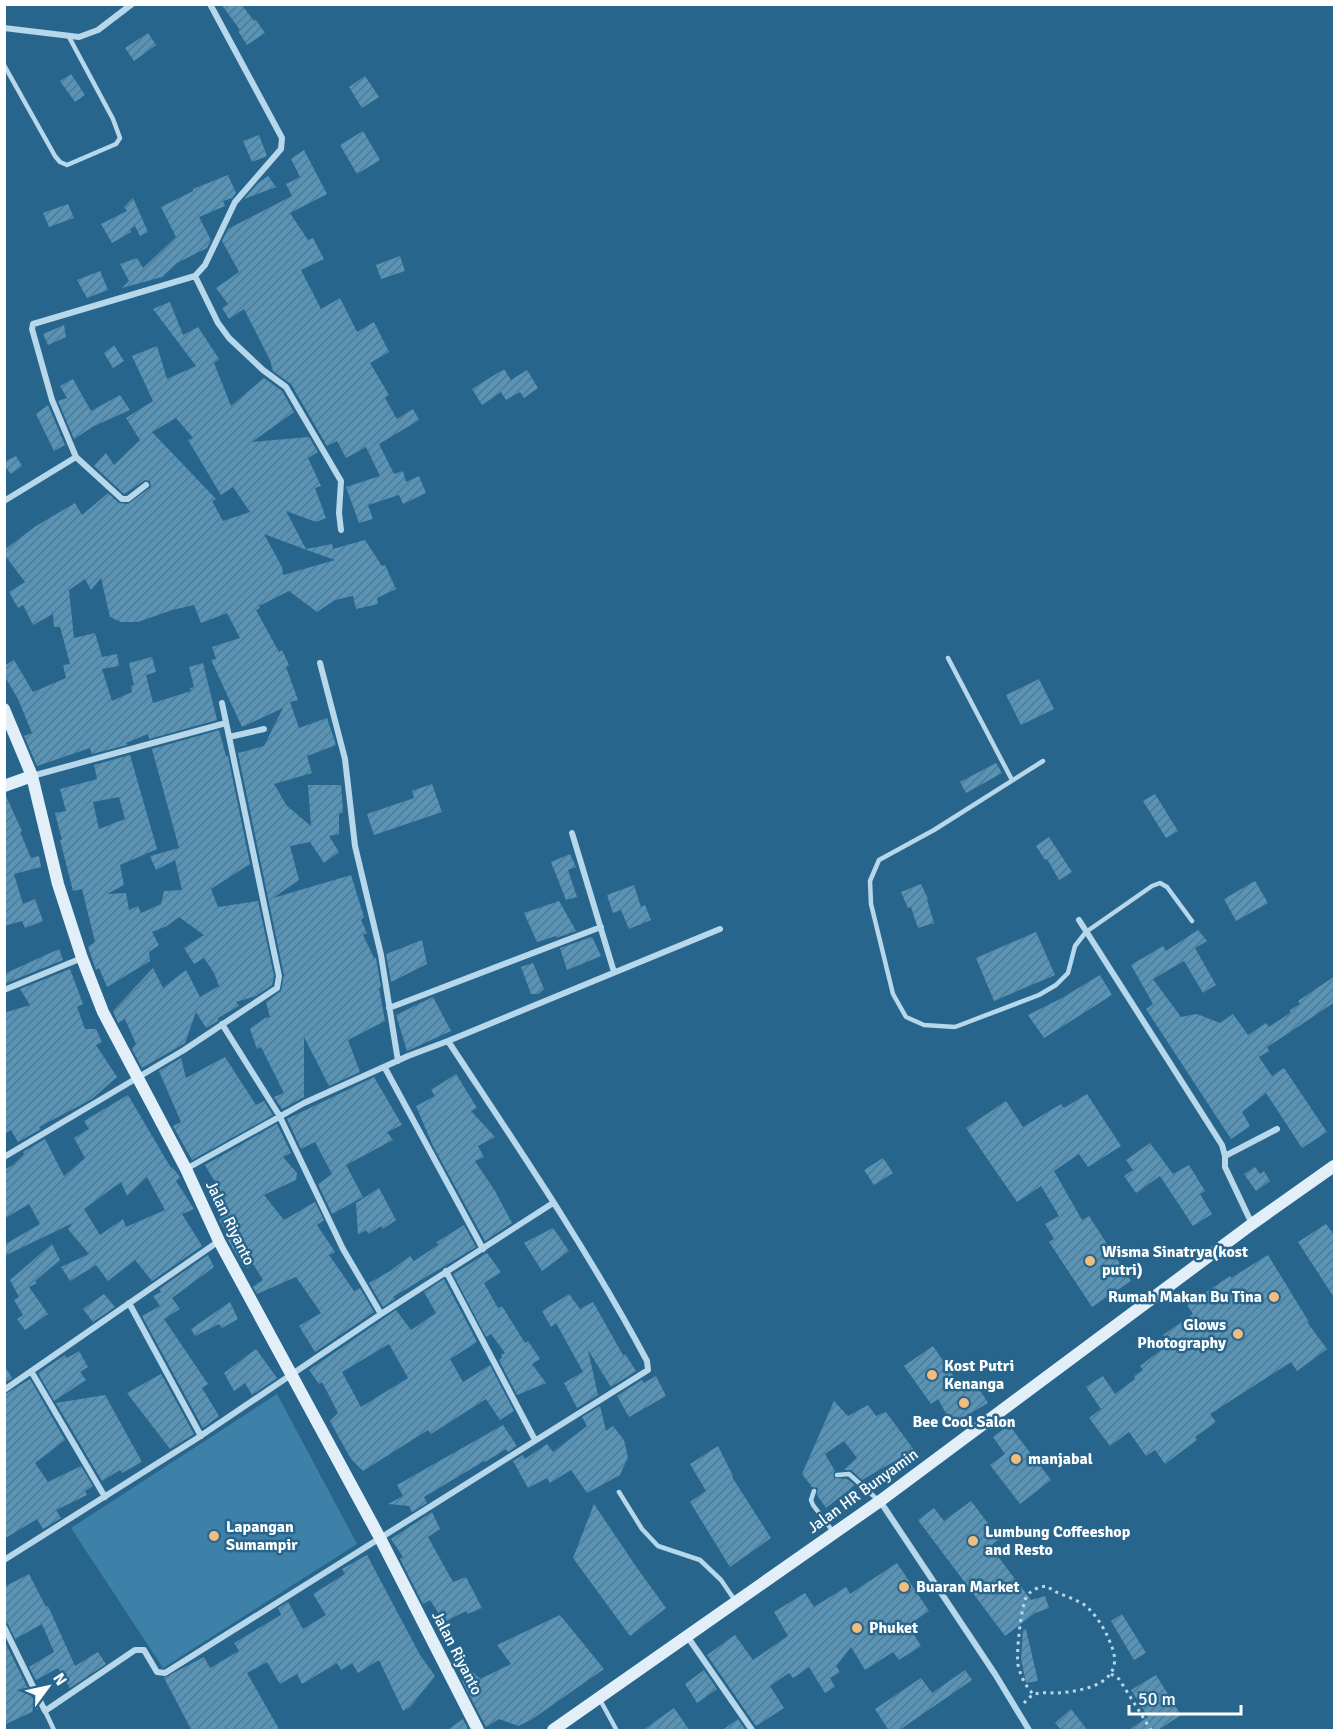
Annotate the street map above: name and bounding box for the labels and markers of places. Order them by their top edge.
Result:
place label: Wisma Sinatrya(kost putri) [1102,1242,1248,1280]
marker: Wisma Sinatrya(kost putri) [1083,1254,1097,1268]
place label: Rumah Makan Bu Tina [1108,1287,1262,1307]
marker: Rumah Makan Bu Tina [1267,1290,1281,1304]
place label: Glows Photography [1137,1315,1226,1353]
marker: Glows Photography [1231,1327,1245,1341]
place label: Kost Putri Kenanga [944,1356,1014,1394]
marker: Kost Putri Kenanga [925,1368,939,1382]
marker: Bee Cool Salon [957,1396,971,1410]
place label: Bee Cool Salon [912,1412,1016,1432]
place label: manjabal [1028,1449,1093,1469]
marker: manjabal [1009,1452,1023,1466]
place label: Lapangan Sumampir [226,1517,298,1555]
place label: Lumbung Coffeeshop and Resto [985,1522,1131,1560]
marker: Lapangan Sumampir [207,1529,221,1543]
marker: Lumbung Coffeeshop and Resto [966,1534,980,1548]
place label: Buaran Market [916,1577,1019,1597]
marker: Buaran Market [897,1580,911,1594]
place label: Phuket [869,1618,918,1638]
marker: Phuket [850,1621,864,1635]

